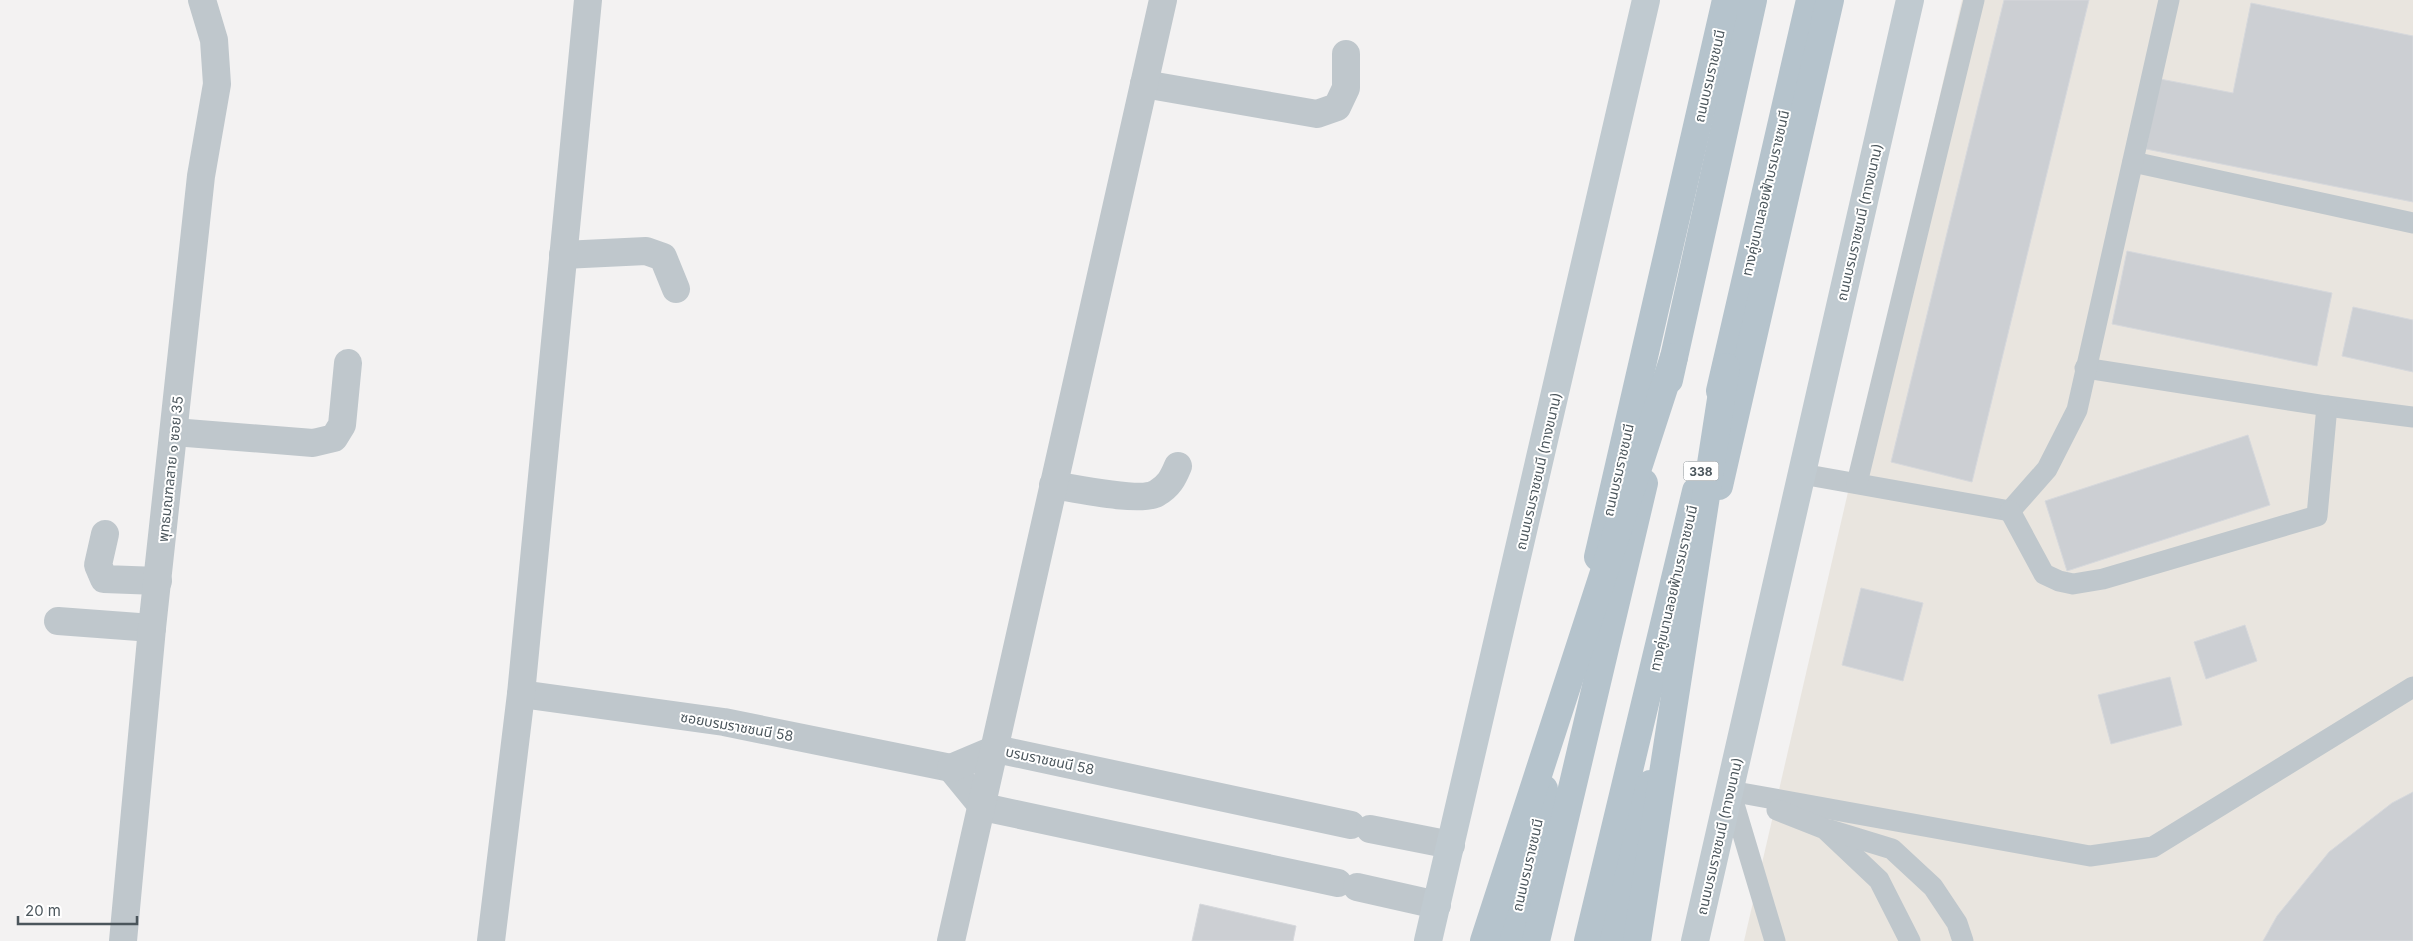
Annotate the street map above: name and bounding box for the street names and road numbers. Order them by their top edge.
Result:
street label: ถนนบรมราชชนนี [1690,28,1728,124]
street label: ทางคู่ขนานลอยฟ้าบรมราชชนนี [1738,109,1793,278]
street label: ถนนบรมราชชนนี (ทางขนาน) [1833,142,1885,302]
street label: ถนนบรมราชชนนี (ทางขนาน) [1512,391,1564,551]
street label: พุทธมณฑลสาย ๑ ซอย 35 [154,395,187,543]
street label: ถนนบรมราชชนนี [1599,422,1637,518]
road number: 338 [1684,462,1718,481]
street label: ทางคู่ขนานลอยฟ้าบรมราชชนนี [1646,504,1701,673]
street label: ซอยบรมราชชนนี 58 [679,708,795,744]
street label: บรมราชชนนี 58 [1004,742,1096,778]
street label: ถนนบรมราชชนนี (ทางขนาน) [1693,756,1745,916]
street label: ถนนบรมราชชนนี [1508,817,1546,913]

